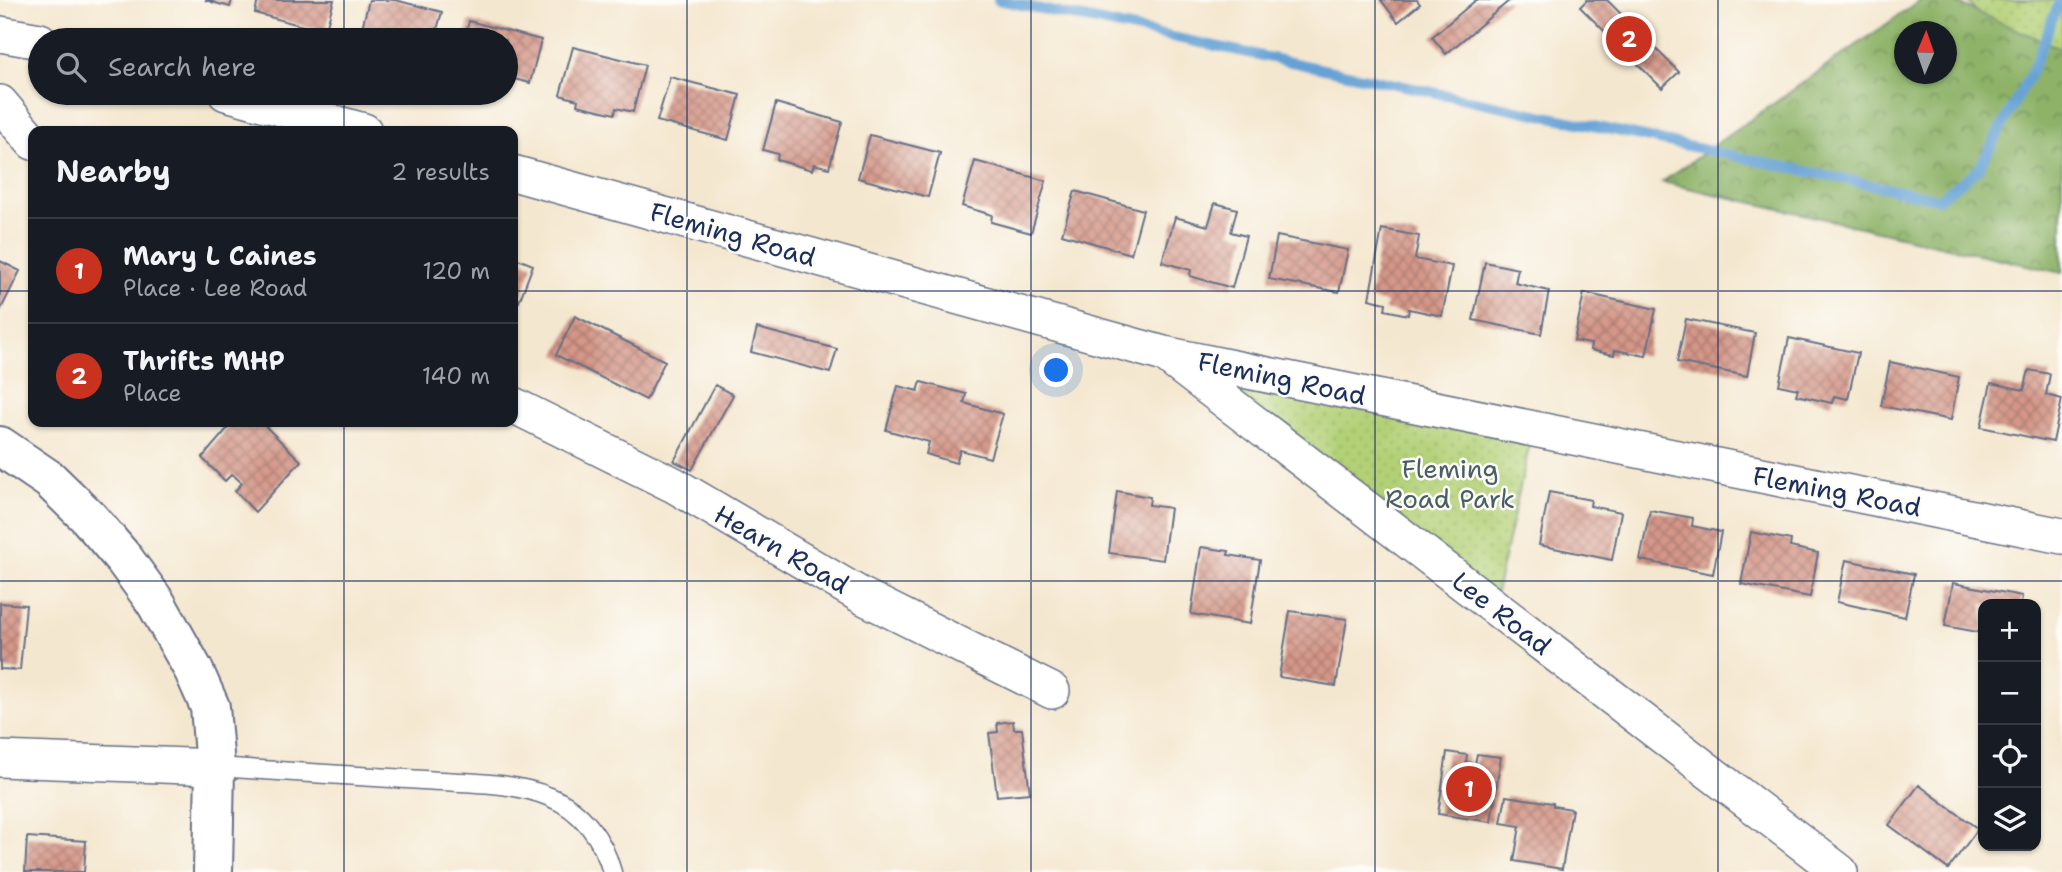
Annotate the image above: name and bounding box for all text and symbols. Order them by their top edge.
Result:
pin: 2 [1606,13,1652,65]
north arrow [1894,21,1957,84]
search box [28,28,518,105]
icon: search [52,48,90,86]
text: Search here [108,49,257,84]
text: Nearby [56,151,171,192]
text: 2 results [391,157,490,187]
street label: Fleming Road [646,194,820,274]
text: Mary L Caines [123,238,317,273]
text: 1 [74,256,84,286]
text: 120 m [422,256,490,286]
text: Place · Lee Road [123,273,307,303]
text: Thrifts MHP [123,343,285,378]
street label: Fleming Road [1195,343,1369,413]
your location [1039,353,1073,387]
text: 2 [71,361,87,391]
text: 140 m [422,361,490,391]
text: Place [123,378,182,408]
park label: Fleming Road Park [1385,451,1515,516]
street label: Fleming Road [1750,457,1924,525]
street label: Hearn Road [708,496,856,602]
street label: Lee Road [1445,563,1559,663]
map controls [1978,599,2041,851]
button: + [1978,599,2041,662]
button: − [1978,662,2041,725]
button: locate [1978,725,2041,788]
pin: 1 [1446,763,1492,815]
button: layers [1978,788,2041,851]

